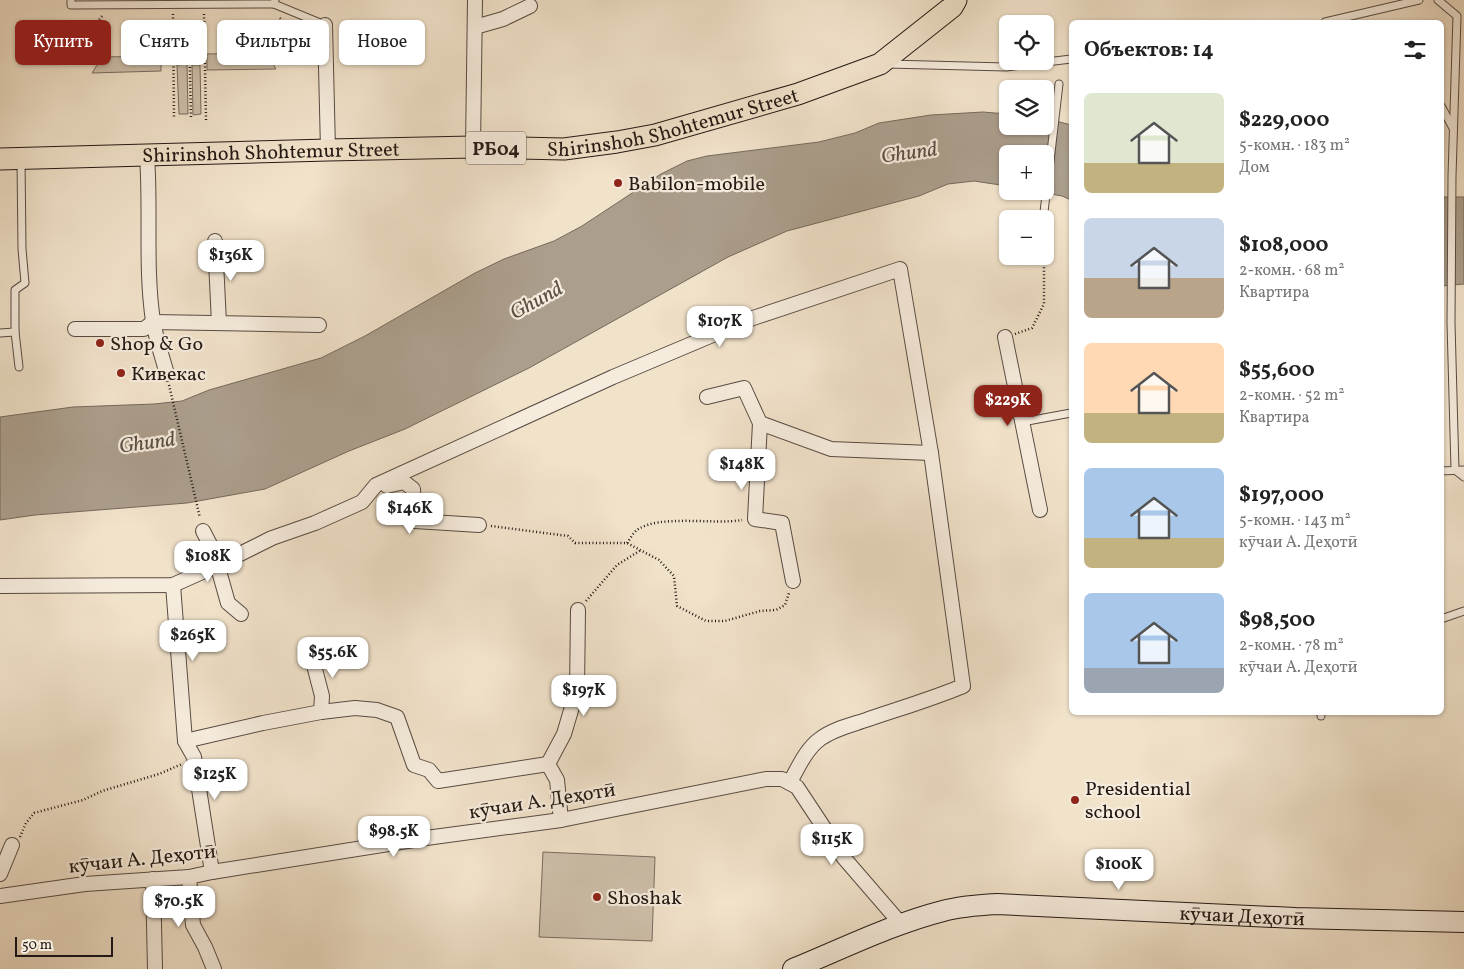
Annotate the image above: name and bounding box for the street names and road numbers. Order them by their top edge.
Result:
street label: Shirinshoh Shohtemur Street [547,83,802,165]
road number: РБ04 [466,132,526,164]
street label: Shirinshoh Shohtemur Street [142,137,400,171]
street label: кӯчаи А. Деҳотӣ [467,777,618,827]
street label: кӯчаи А. Деҳотӣ [67,838,217,882]
street label: кӯчаи Деҳотӣ [1179,901,1305,934]

